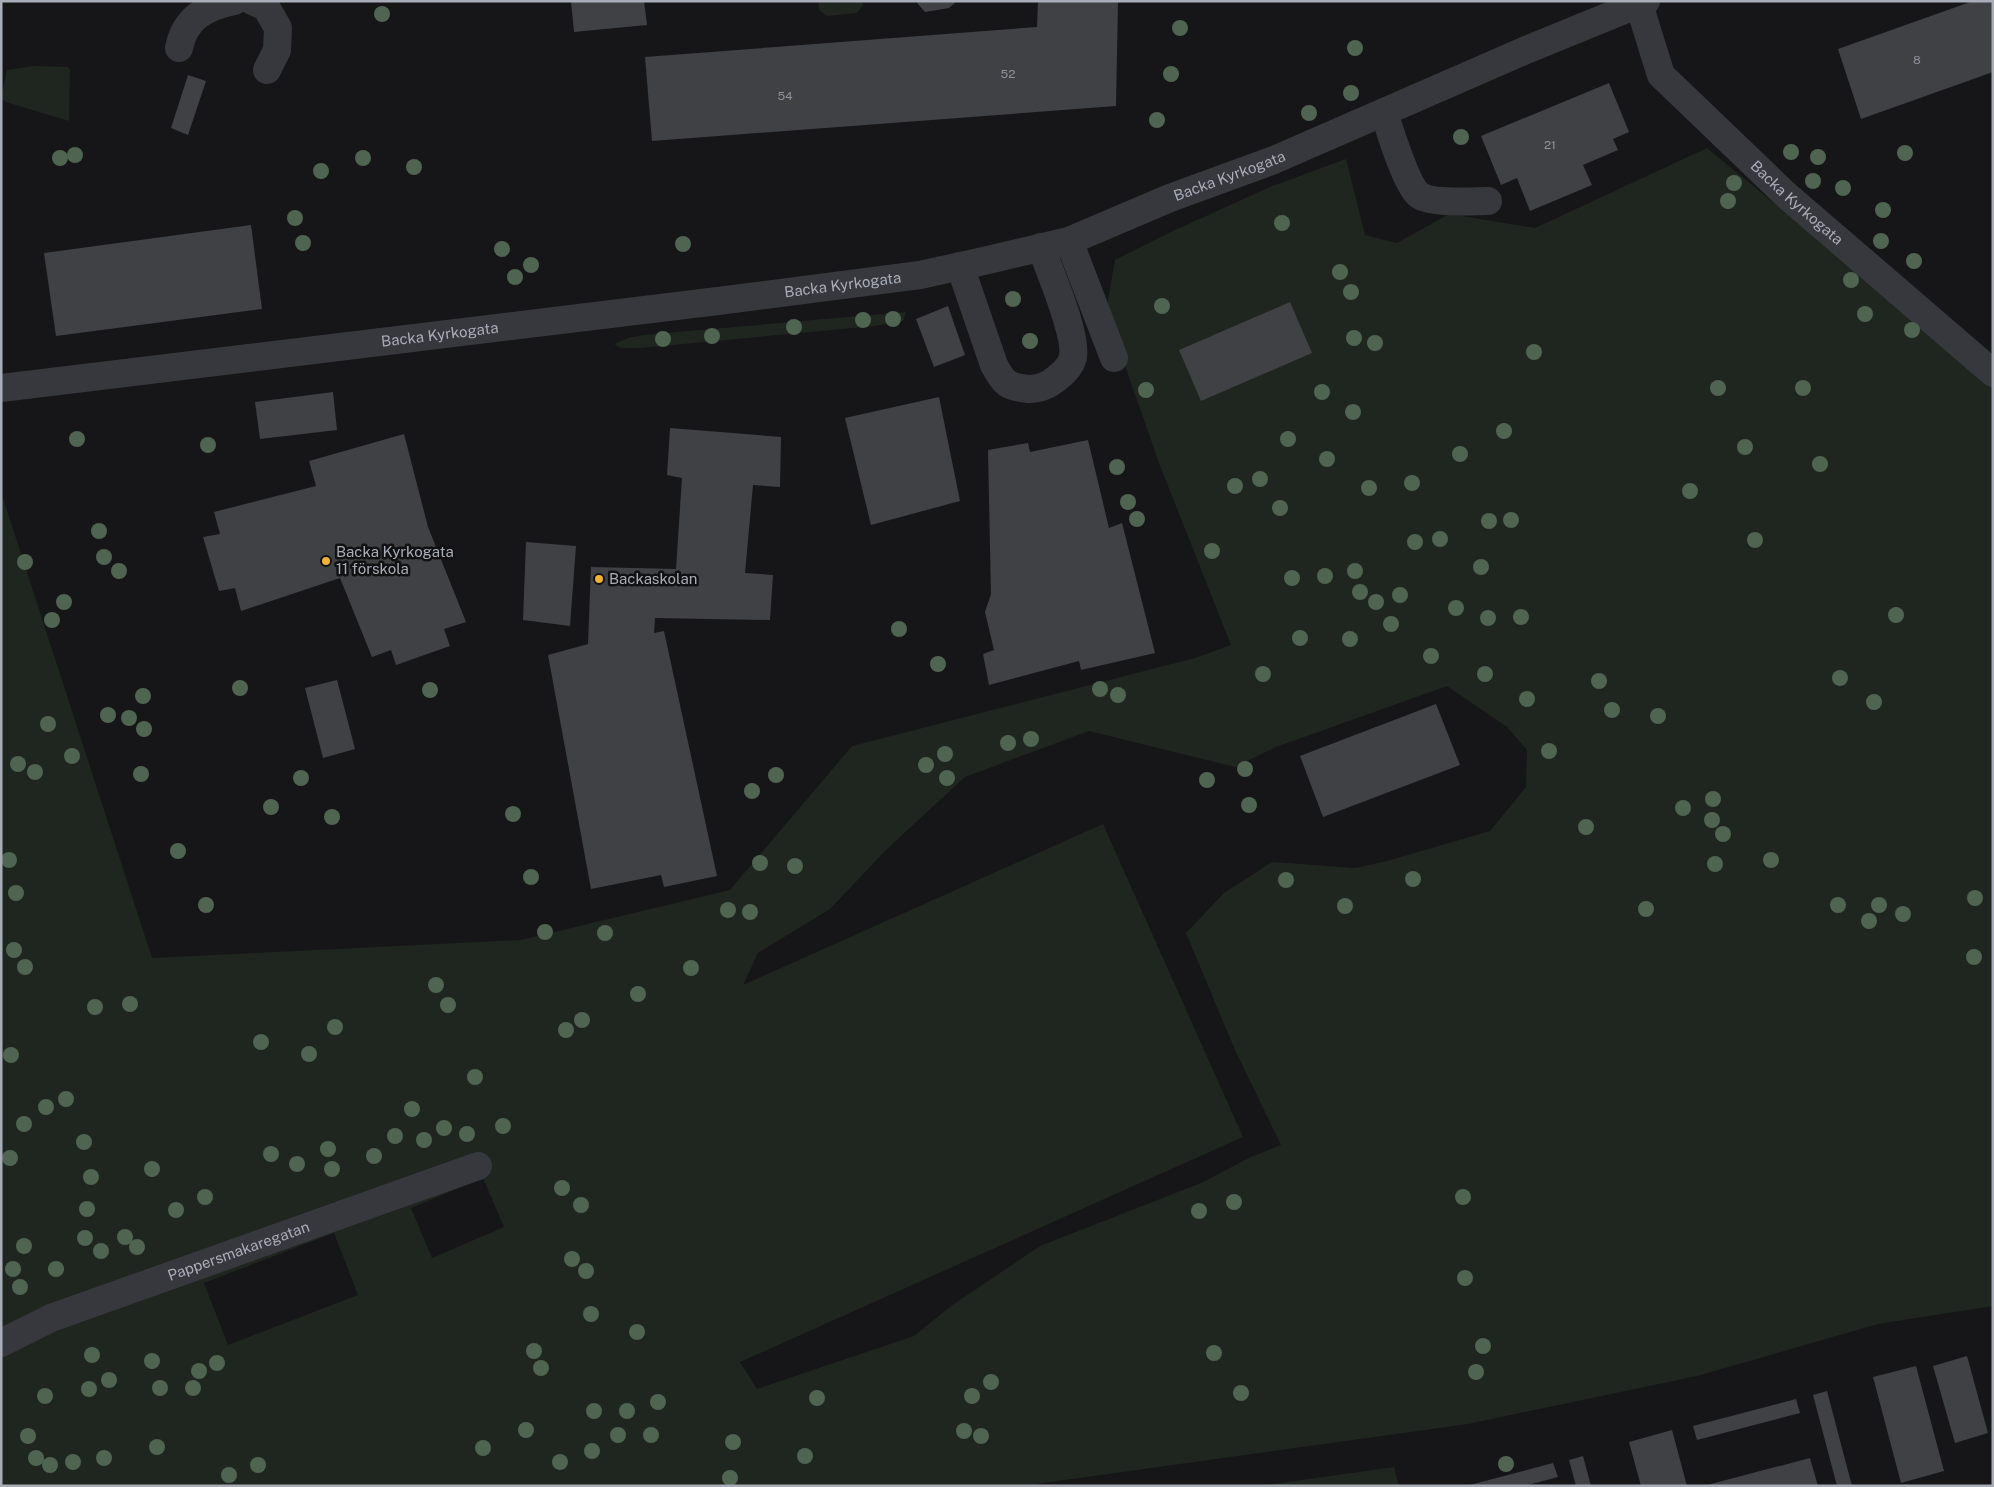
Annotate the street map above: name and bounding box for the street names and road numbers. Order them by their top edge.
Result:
street label: Backa Kyrkogata [1171,147,1288,204]
street label: Backa Kyrkogata [1748,157,1847,248]
street label: Backa Kyrkogata [783,268,902,300]
street label: Backa Kyrkogata [380,319,499,350]
street label: Pappersmakaregatan [165,1218,312,1284]

